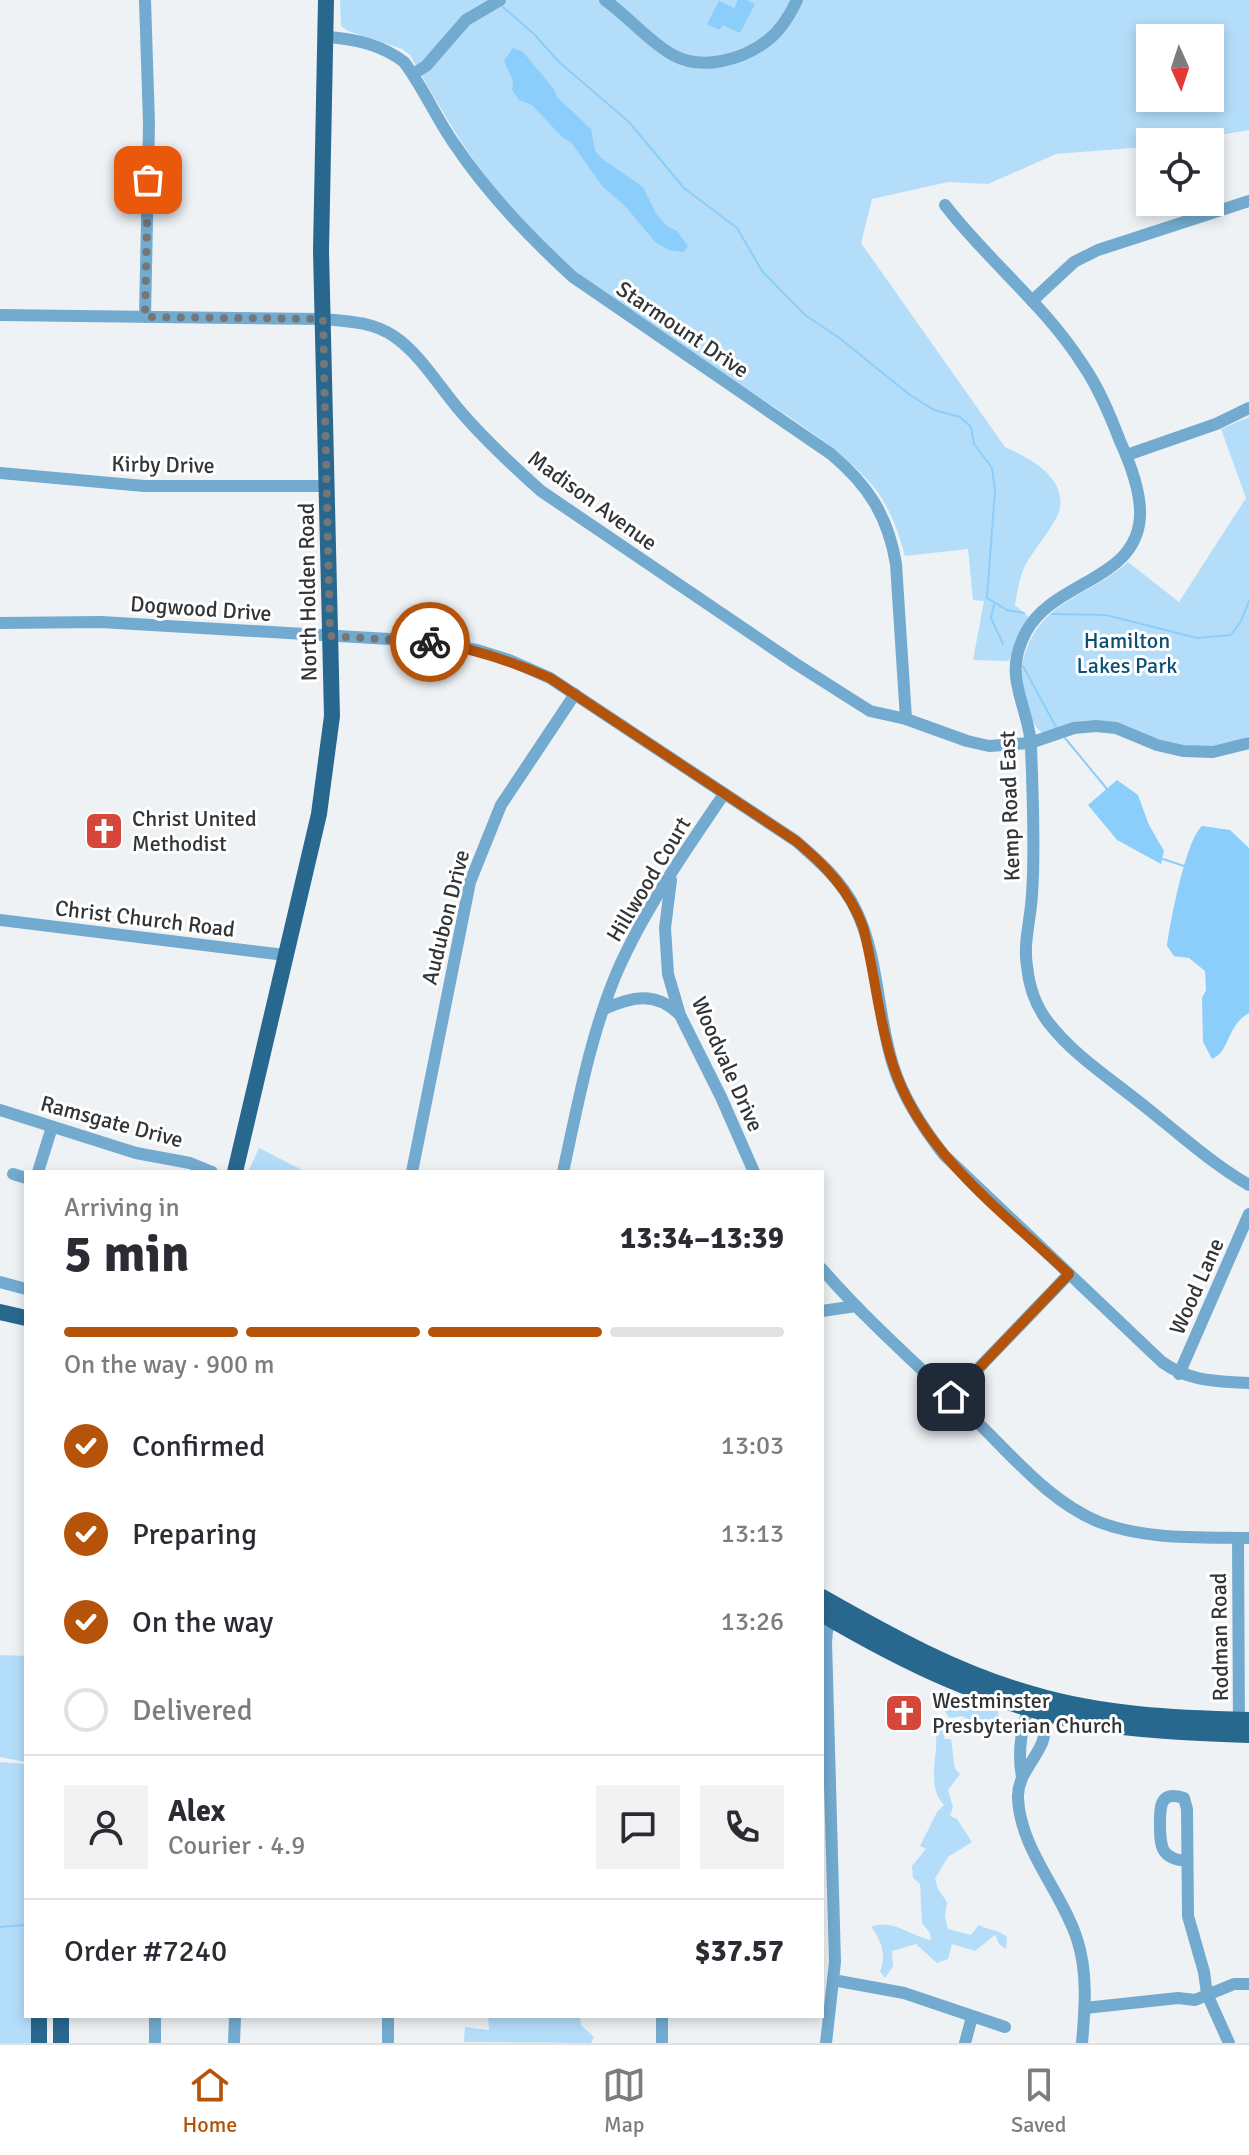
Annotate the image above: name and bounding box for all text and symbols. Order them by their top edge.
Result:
north arrow [1136,24,1224,112]
map controls [1136,24,1224,216]
button: locate [1136,128,1224,216]
pin [114,146,182,214]
icon: bag [126,158,170,202]
street label: Starmount Drive [611,275,754,384]
street label: Madison Avenue [523,444,663,556]
street label: Kirby Drive [111,450,215,479]
street label: North Holden Road [292,502,323,682]
street label: Dogwood Drive [129,590,272,627]
courier [390,602,470,682]
icon: bike [408,620,452,664]
park label: Hamilton Lakes Park [1077,627,1177,679]
street label: Kemp Road East [993,730,1026,882]
place label: Christ United Methodist [132,805,257,857]
church icon: Christ United Methodist [83,810,125,852]
street label: Hillwood Court [601,812,696,947]
street label: Audubon Drive [416,847,475,987]
street label: Christ Church Road [53,894,236,943]
street label: Woodvale Drive [686,993,769,1136]
street label: Ramsgate Drive [38,1089,186,1153]
text: Arriving in [64,1192,180,1224]
text: 13:34–13:39 [620,1220,784,1257]
text: 5 min [64,1222,190,1286]
street label: Wood Lane [1163,1234,1230,1339]
text: On the way · 900 m [64,1349,274,1381]
pin [917,1363,985,1431]
icon: home [929,1375,973,1419]
icon: check [64,1424,108,1468]
text: Confirmed [132,1428,265,1465]
text: 13:03 [721,1430,784,1462]
icon: check [64,1512,108,1556]
text: Preparing [132,1516,257,1553]
text: 13:13 [721,1518,784,1550]
street label: Rodman Road [1205,1572,1234,1702]
icon: check [64,1600,108,1644]
text: On the way [132,1604,273,1641]
text: 13:26 [721,1606,784,1638]
place label: Westminster Presbyterian Church [932,1687,1123,1739]
text: Delivered [132,1692,253,1729]
church icon: Westminster Presbyterian Church [883,1692,925,1734]
button: person [64,1785,148,1869]
button: chat [596,1785,680,1869]
button: phone [700,1785,784,1869]
text: Alex [168,1793,225,1830]
text: Courier · 4.9 [168,1830,305,1862]
text: Order #7240 [64,1933,227,1970]
text: $37.57 [694,1933,784,1970]
tab: Home [182,2063,237,2138]
tab: Map [602,2063,646,2138]
tab: Saved [1011,2063,1067,2138]

